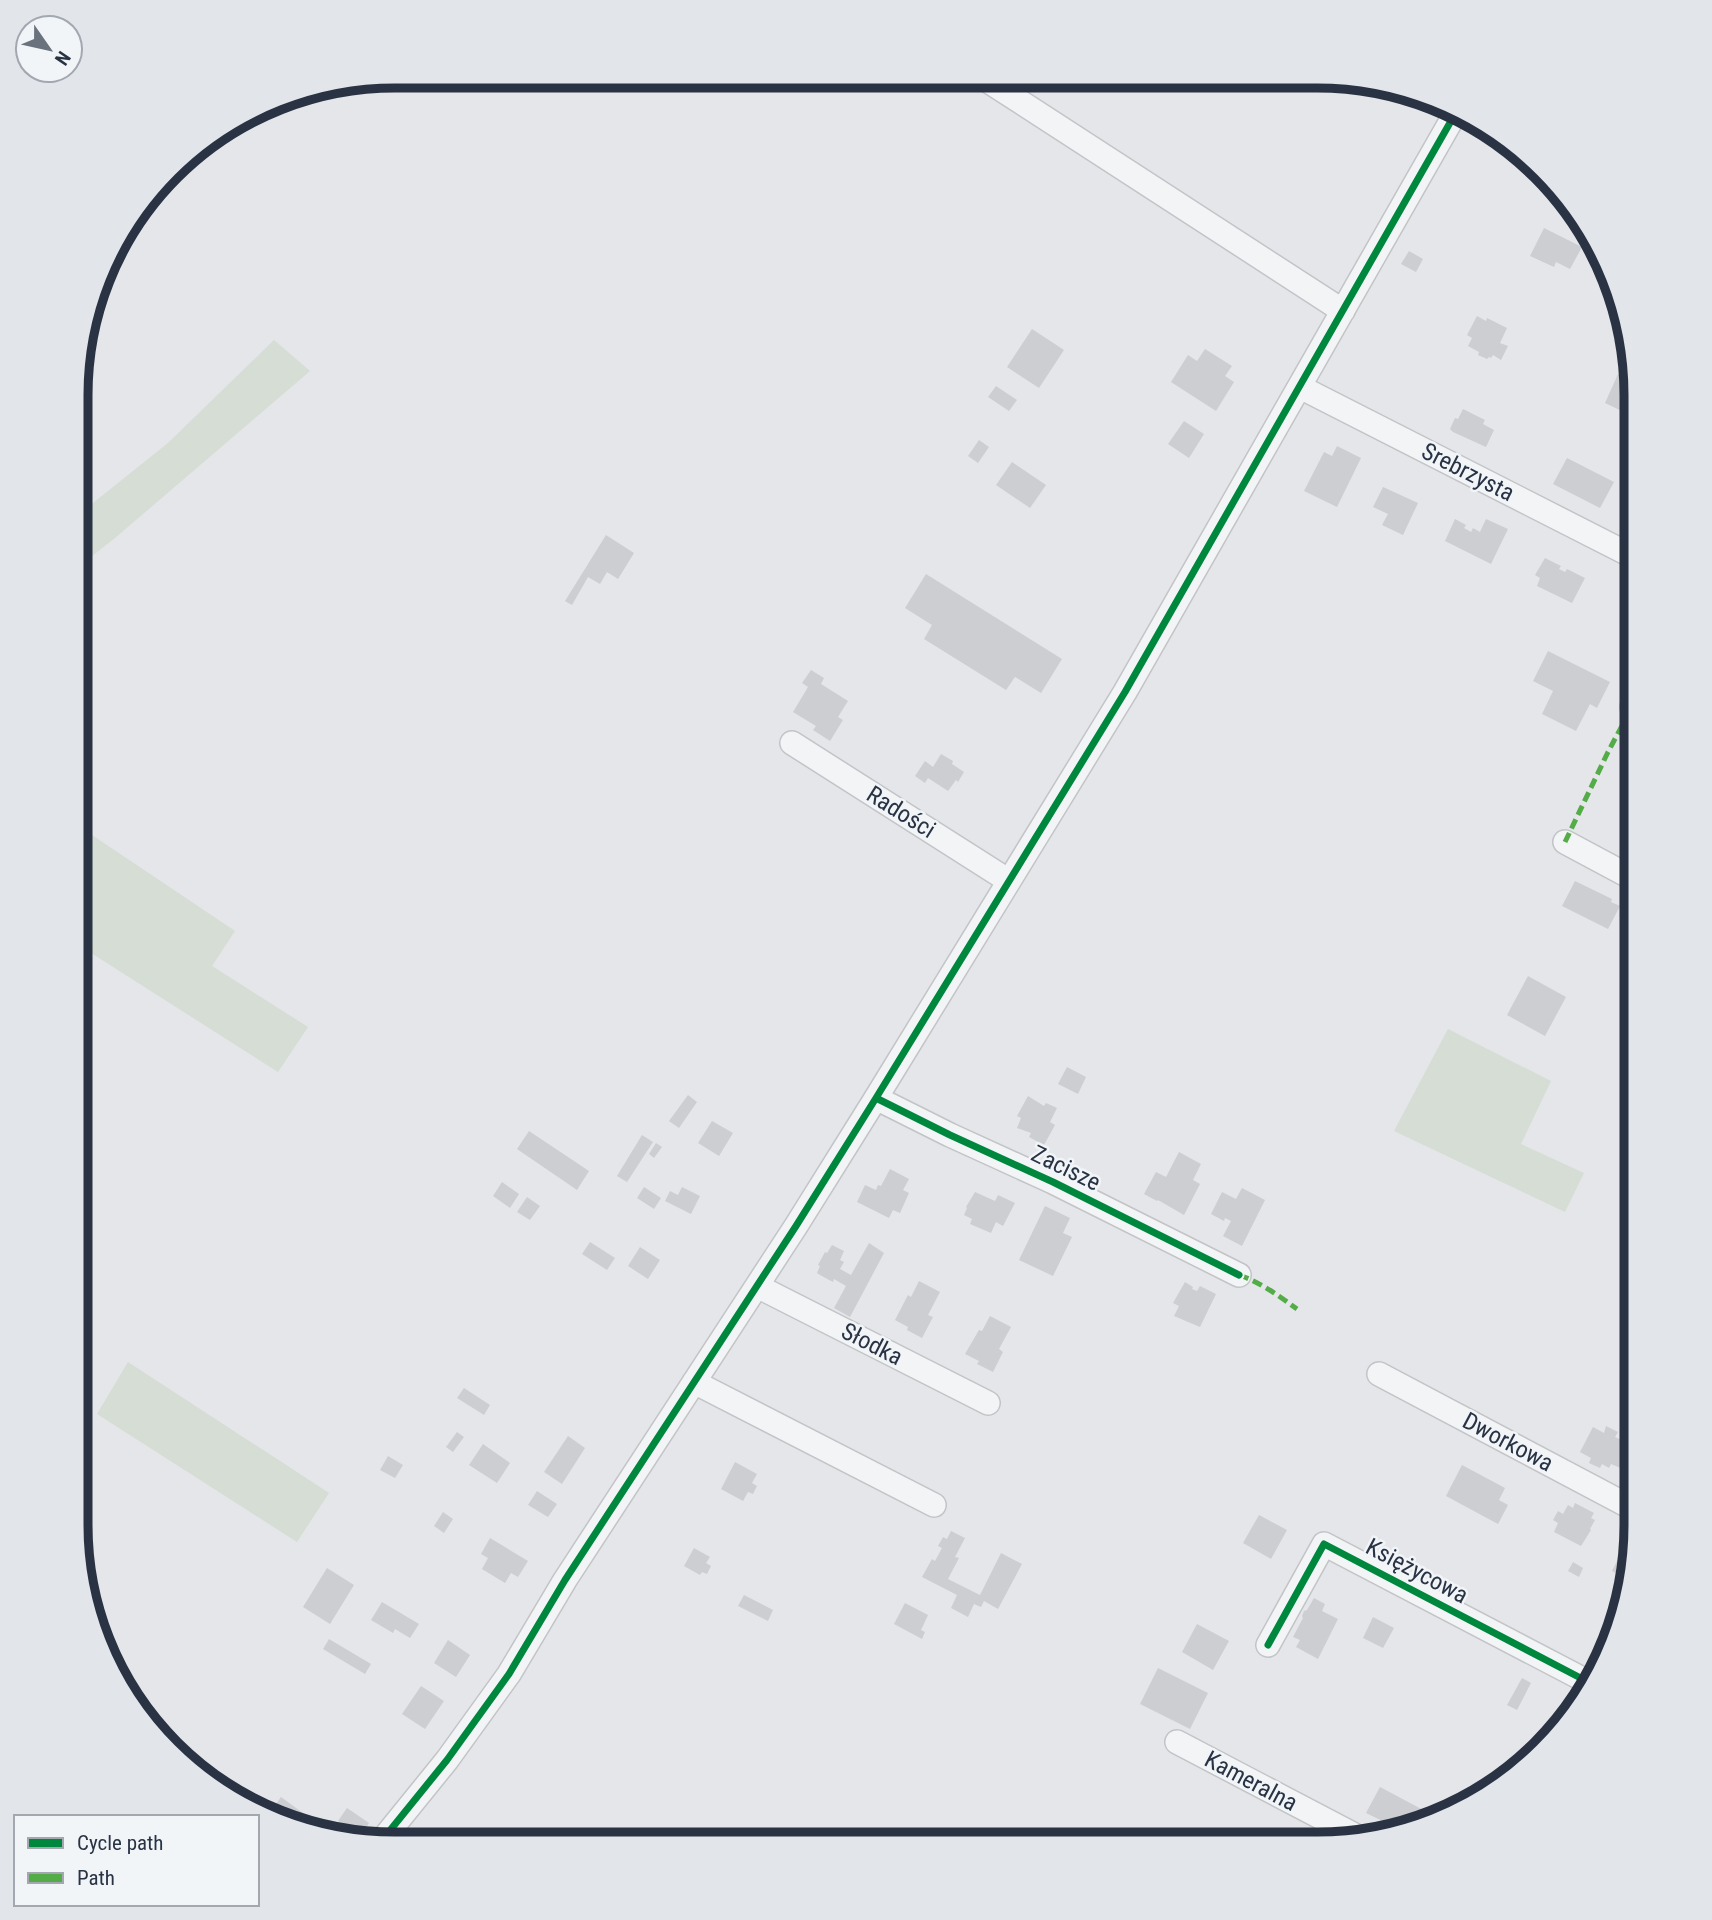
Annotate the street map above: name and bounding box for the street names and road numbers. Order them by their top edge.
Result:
street label: Srebrzysta [1417,437,1519,507]
street label: Radości [861,780,941,844]
street label: Zacisze [1027,1139,1105,1197]
street label: Słodka [837,1317,907,1371]
street label: Dworkowa [1458,1406,1558,1478]
street label: Księżycowa [1361,1532,1473,1610]
street label: Kameralna [1200,1745,1302,1817]

